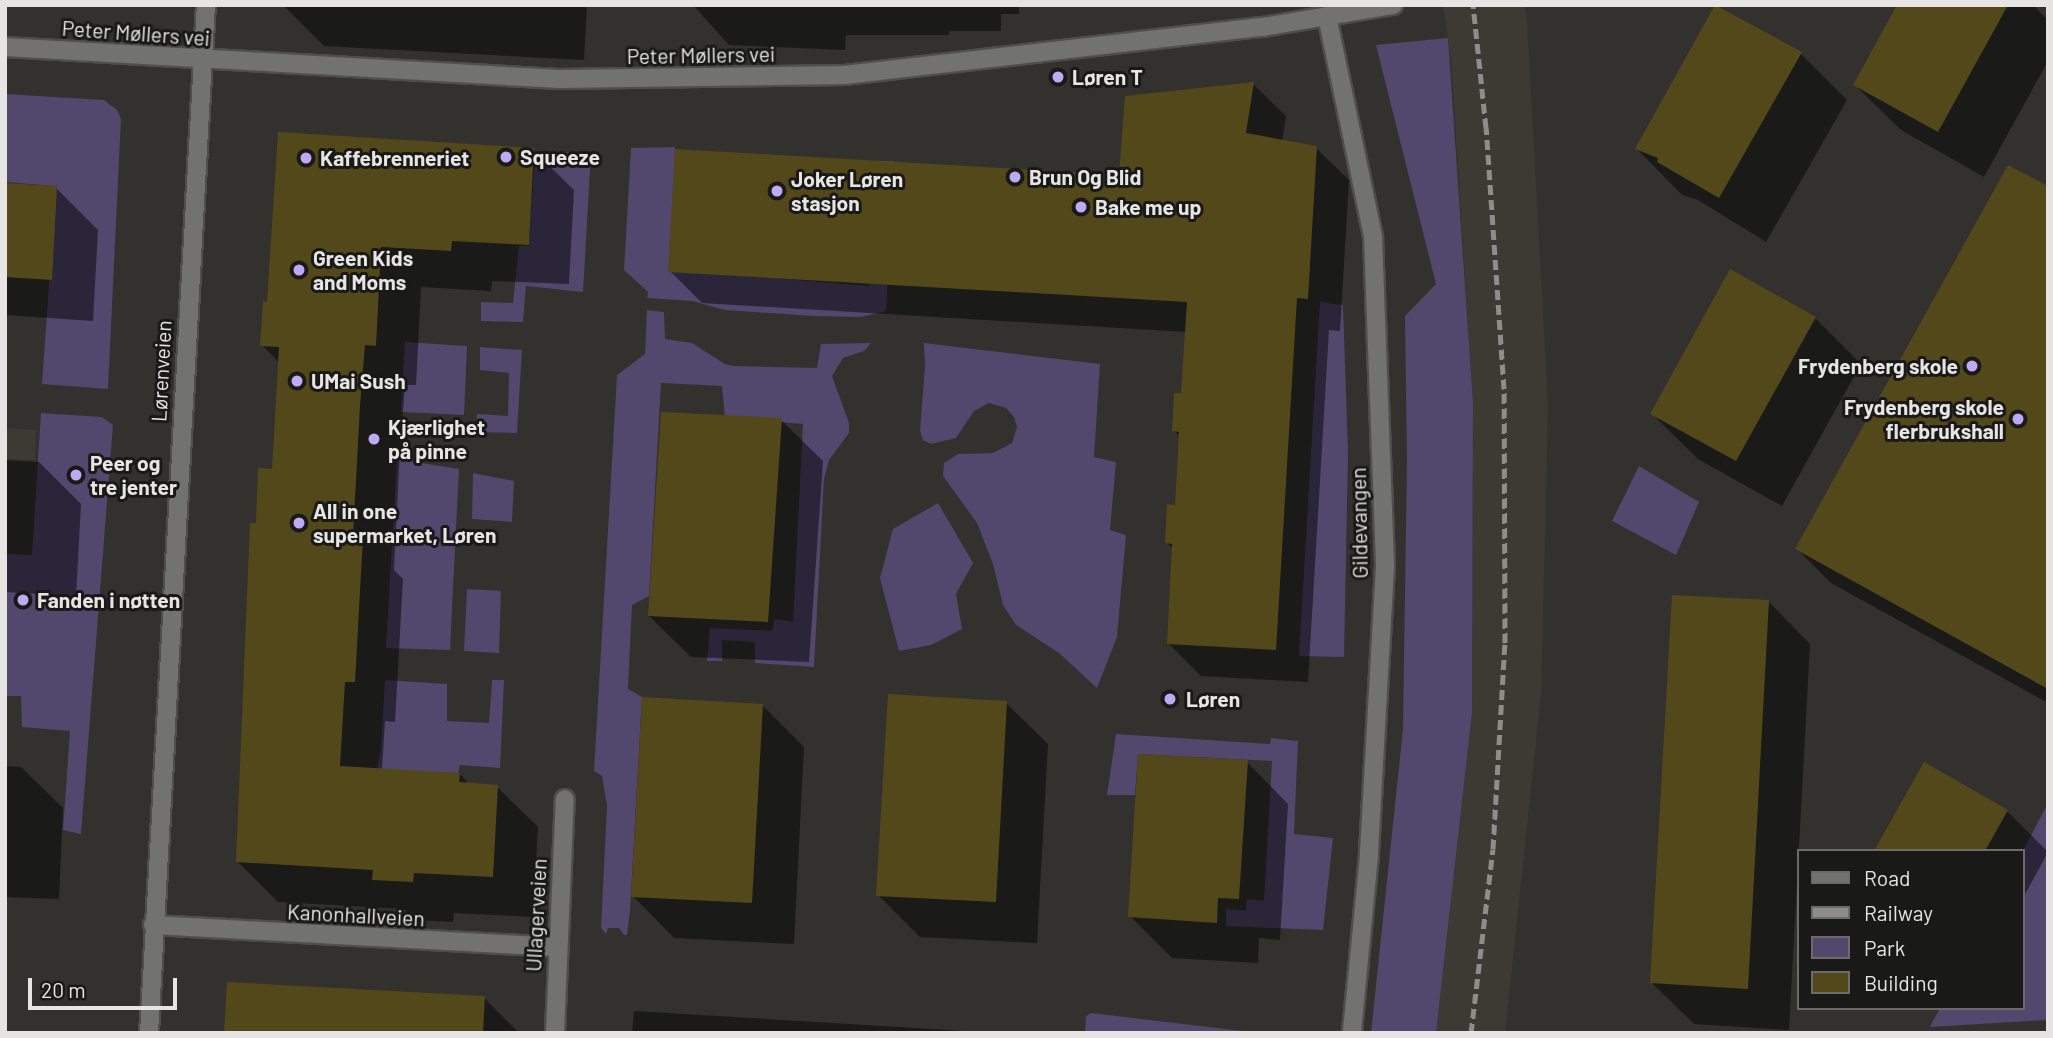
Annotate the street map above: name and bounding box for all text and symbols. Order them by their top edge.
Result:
street label: Peter Møllers vei [61,15,211,51]
street label: Peter Møllers vei [627,41,775,69]
place label: Løren T [1072,64,1143,90]
marker: Løren T [1050,69,1066,85]
place label: Squeeze [520,144,600,170]
place label: Kaffebrenneriet [320,145,469,171]
marker: Squeeze [498,149,514,165]
marker: Kaffebrenneriet [298,150,314,166]
place label: Brun Og Blid [1029,164,1141,190]
place label: Joker Løren stasjon [791,166,903,216]
marker: Brun Og Blid [1007,169,1023,185]
marker: Joker Løren stasjon [769,183,785,199]
place label: Bake me up [1095,194,1201,220]
marker: Bake me up [1073,199,1089,215]
place label: Green Kids and Moms [313,245,413,295]
marker: Green Kids and Moms [291,262,307,278]
street label: Lørenveien [146,320,176,422]
place label: Frydenberg skole [1798,353,1958,379]
marker: Frydenberg skole [1964,358,1980,374]
place label: UMai Sush [311,368,406,394]
marker: UMai Sush [289,373,305,389]
place label: Frydenberg skole flerbrukshall [1844,394,2004,444]
marker: Frydenberg skole flerbrukshall [2010,411,2026,427]
place label: Kjærlighet på pinne [388,414,485,464]
marker: Kjærlighet på pinne [366,431,382,447]
place label: Peer og tre jenter [90,450,177,500]
marker: Peer og tre jenter [68,467,84,483]
street label: Gildevangen [1345,467,1373,579]
place label: All in one supermarket, Løren [313,498,497,548]
marker: All in one supermarket, Løren [291,515,307,531]
place label: Fanden i nøtten [37,587,180,613]
marker: Fanden i nøtten [15,592,31,608]
place label: Løren [1186,686,1240,712]
marker: Løren [1160,689,1180,709]
legend [1798,849,2025,1010]
street label: Ullagerveien [520,858,552,972]
text: Road [1864,865,1910,890]
street label: Kanonhallveien [287,899,425,931]
text: Railway [1864,900,1933,925]
text: Park [1864,935,1905,960]
scale bar [32,964,180,1008]
text: Building [1864,970,1938,995]
text: 20 m [41,977,86,1002]

